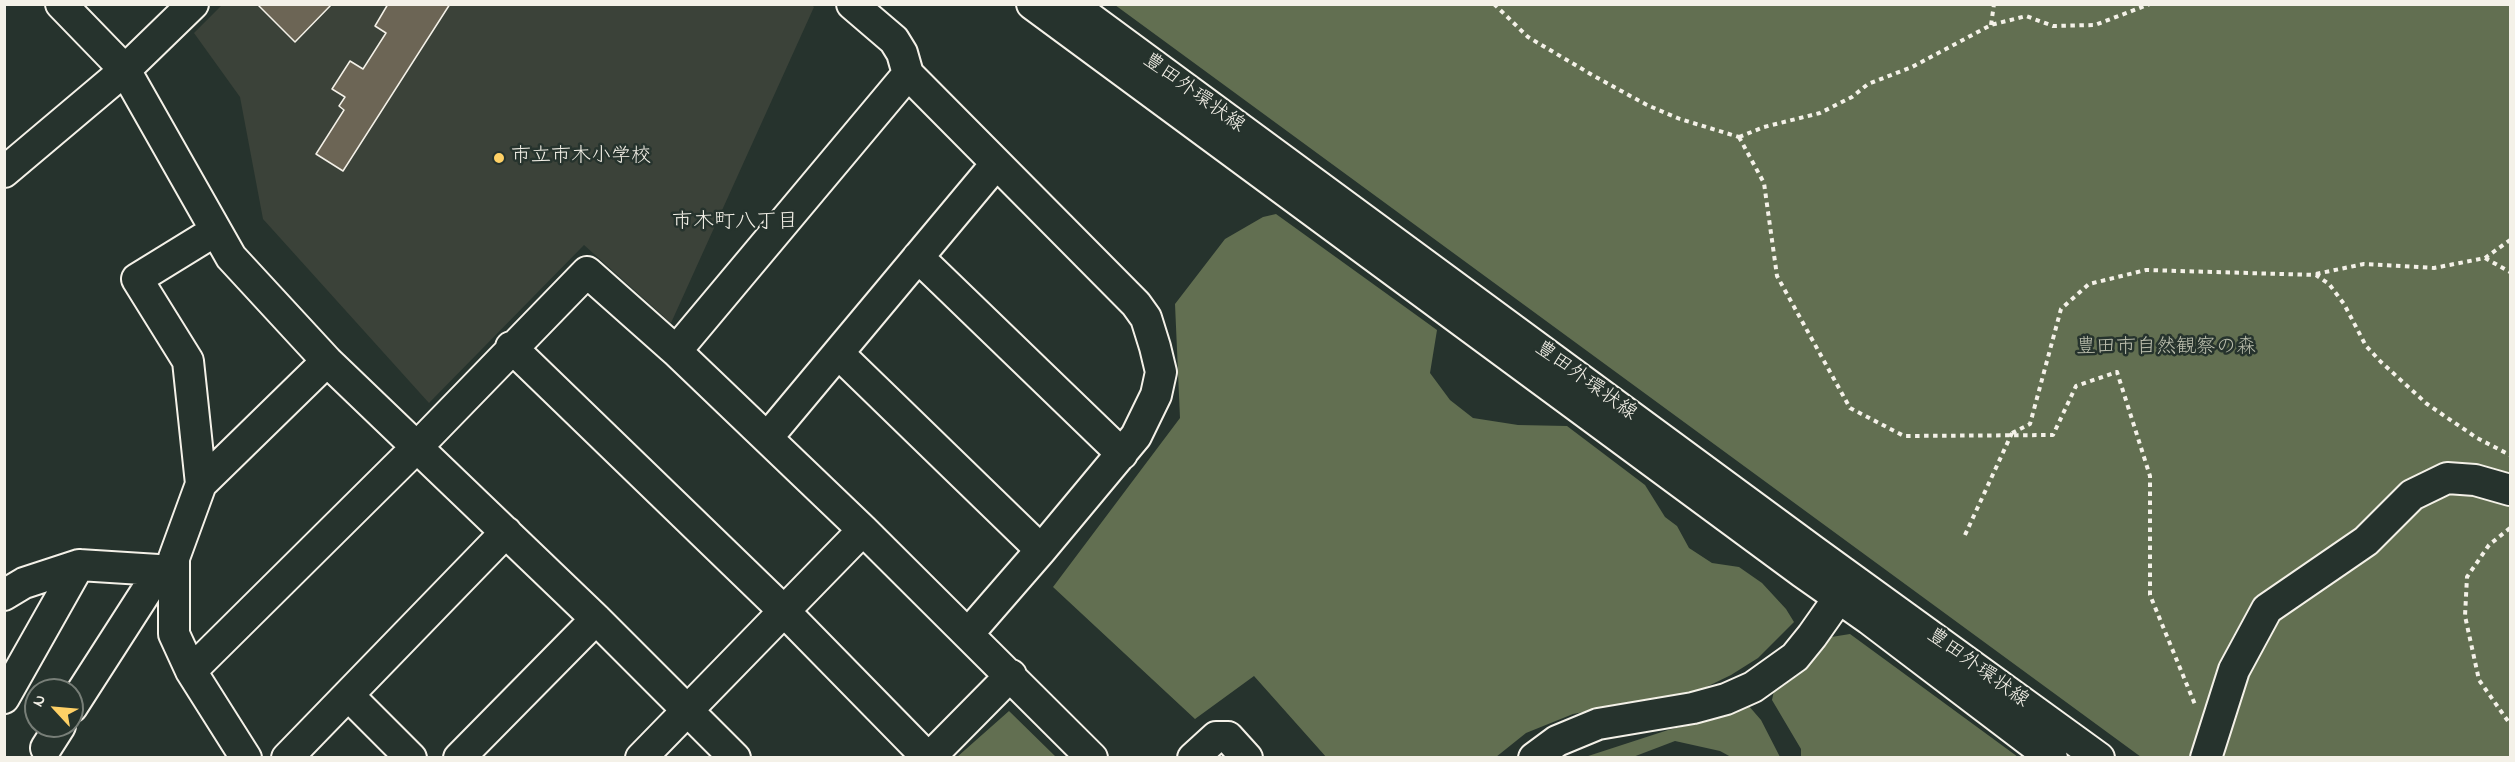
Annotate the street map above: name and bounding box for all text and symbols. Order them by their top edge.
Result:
street label: 豊田外環状線 [1137,49,1249,139]
place label: 市立市木小学校 [511,146,651,170]
marker: 市立市木小学校 [492,151,506,165]
district label: 市木町八丁目 [672,211,798,237]
street label: 豊田外環状線 [1529,337,1641,427]
park label: 豊田市自然観察の森 [2076,337,2256,361]
street label: 豊田外環状線 [1921,624,2033,714]
north arrow [24,678,84,738]
text: N [26,691,53,711]

